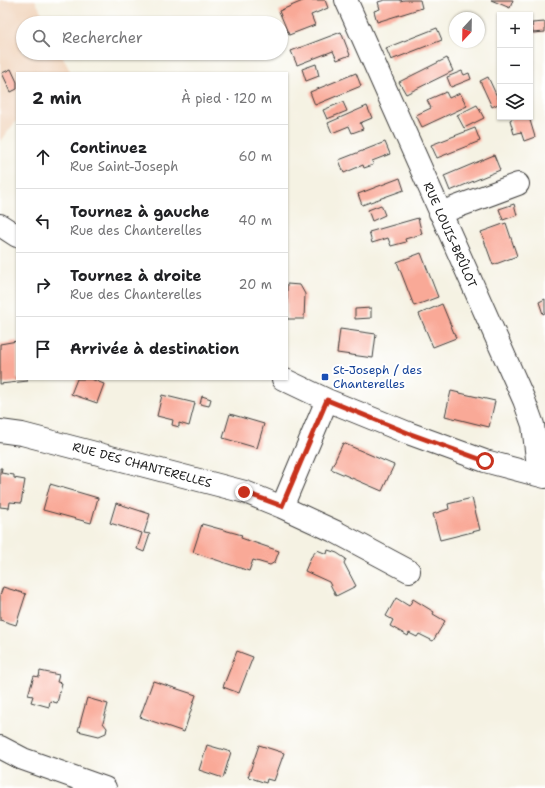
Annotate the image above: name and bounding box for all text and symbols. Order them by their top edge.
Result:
north arrow [449,12,485,48]
map controls [497,12,533,120]
button: + [497,12,533,48]
search box [16,16,288,60]
icon: search [30,27,52,49]
text: Rechercher [62,28,143,48]
button: − [497,48,533,84]
button: layers [497,84,533,120]
text: 2 min [32,87,82,109]
text: À pied · 120 m [181,90,272,107]
text: Continuez [70,138,147,158]
icon: ahead [32,146,54,168]
text: 60 m [239,148,272,165]
text: Rue Saint-Joseph [70,158,178,175]
street label: RUE LOUIS-BRÛLOT [420,180,481,291]
text: Tournez à gauche [70,202,210,222]
icon: left [32,210,54,232]
text: 40 m [238,212,272,229]
text: Rue des Chanterelles [70,222,202,239]
text: Tournez à droite [70,266,202,286]
icon: right [32,274,54,296]
text: 20 m [239,276,272,293]
text: Rue des Chanterelles [70,286,202,303]
icon: arrive [32,338,54,360]
text: Arrivée à destination [70,339,239,359]
place label: St-Joseph / des Chanterelles [333,362,422,392]
marker: St-Joseph / des Chanterelles [320,372,330,382]
street label: RUE DES CHANTERELLES [71,439,214,491]
route start [476,452,494,470]
route end [235,483,253,501]

